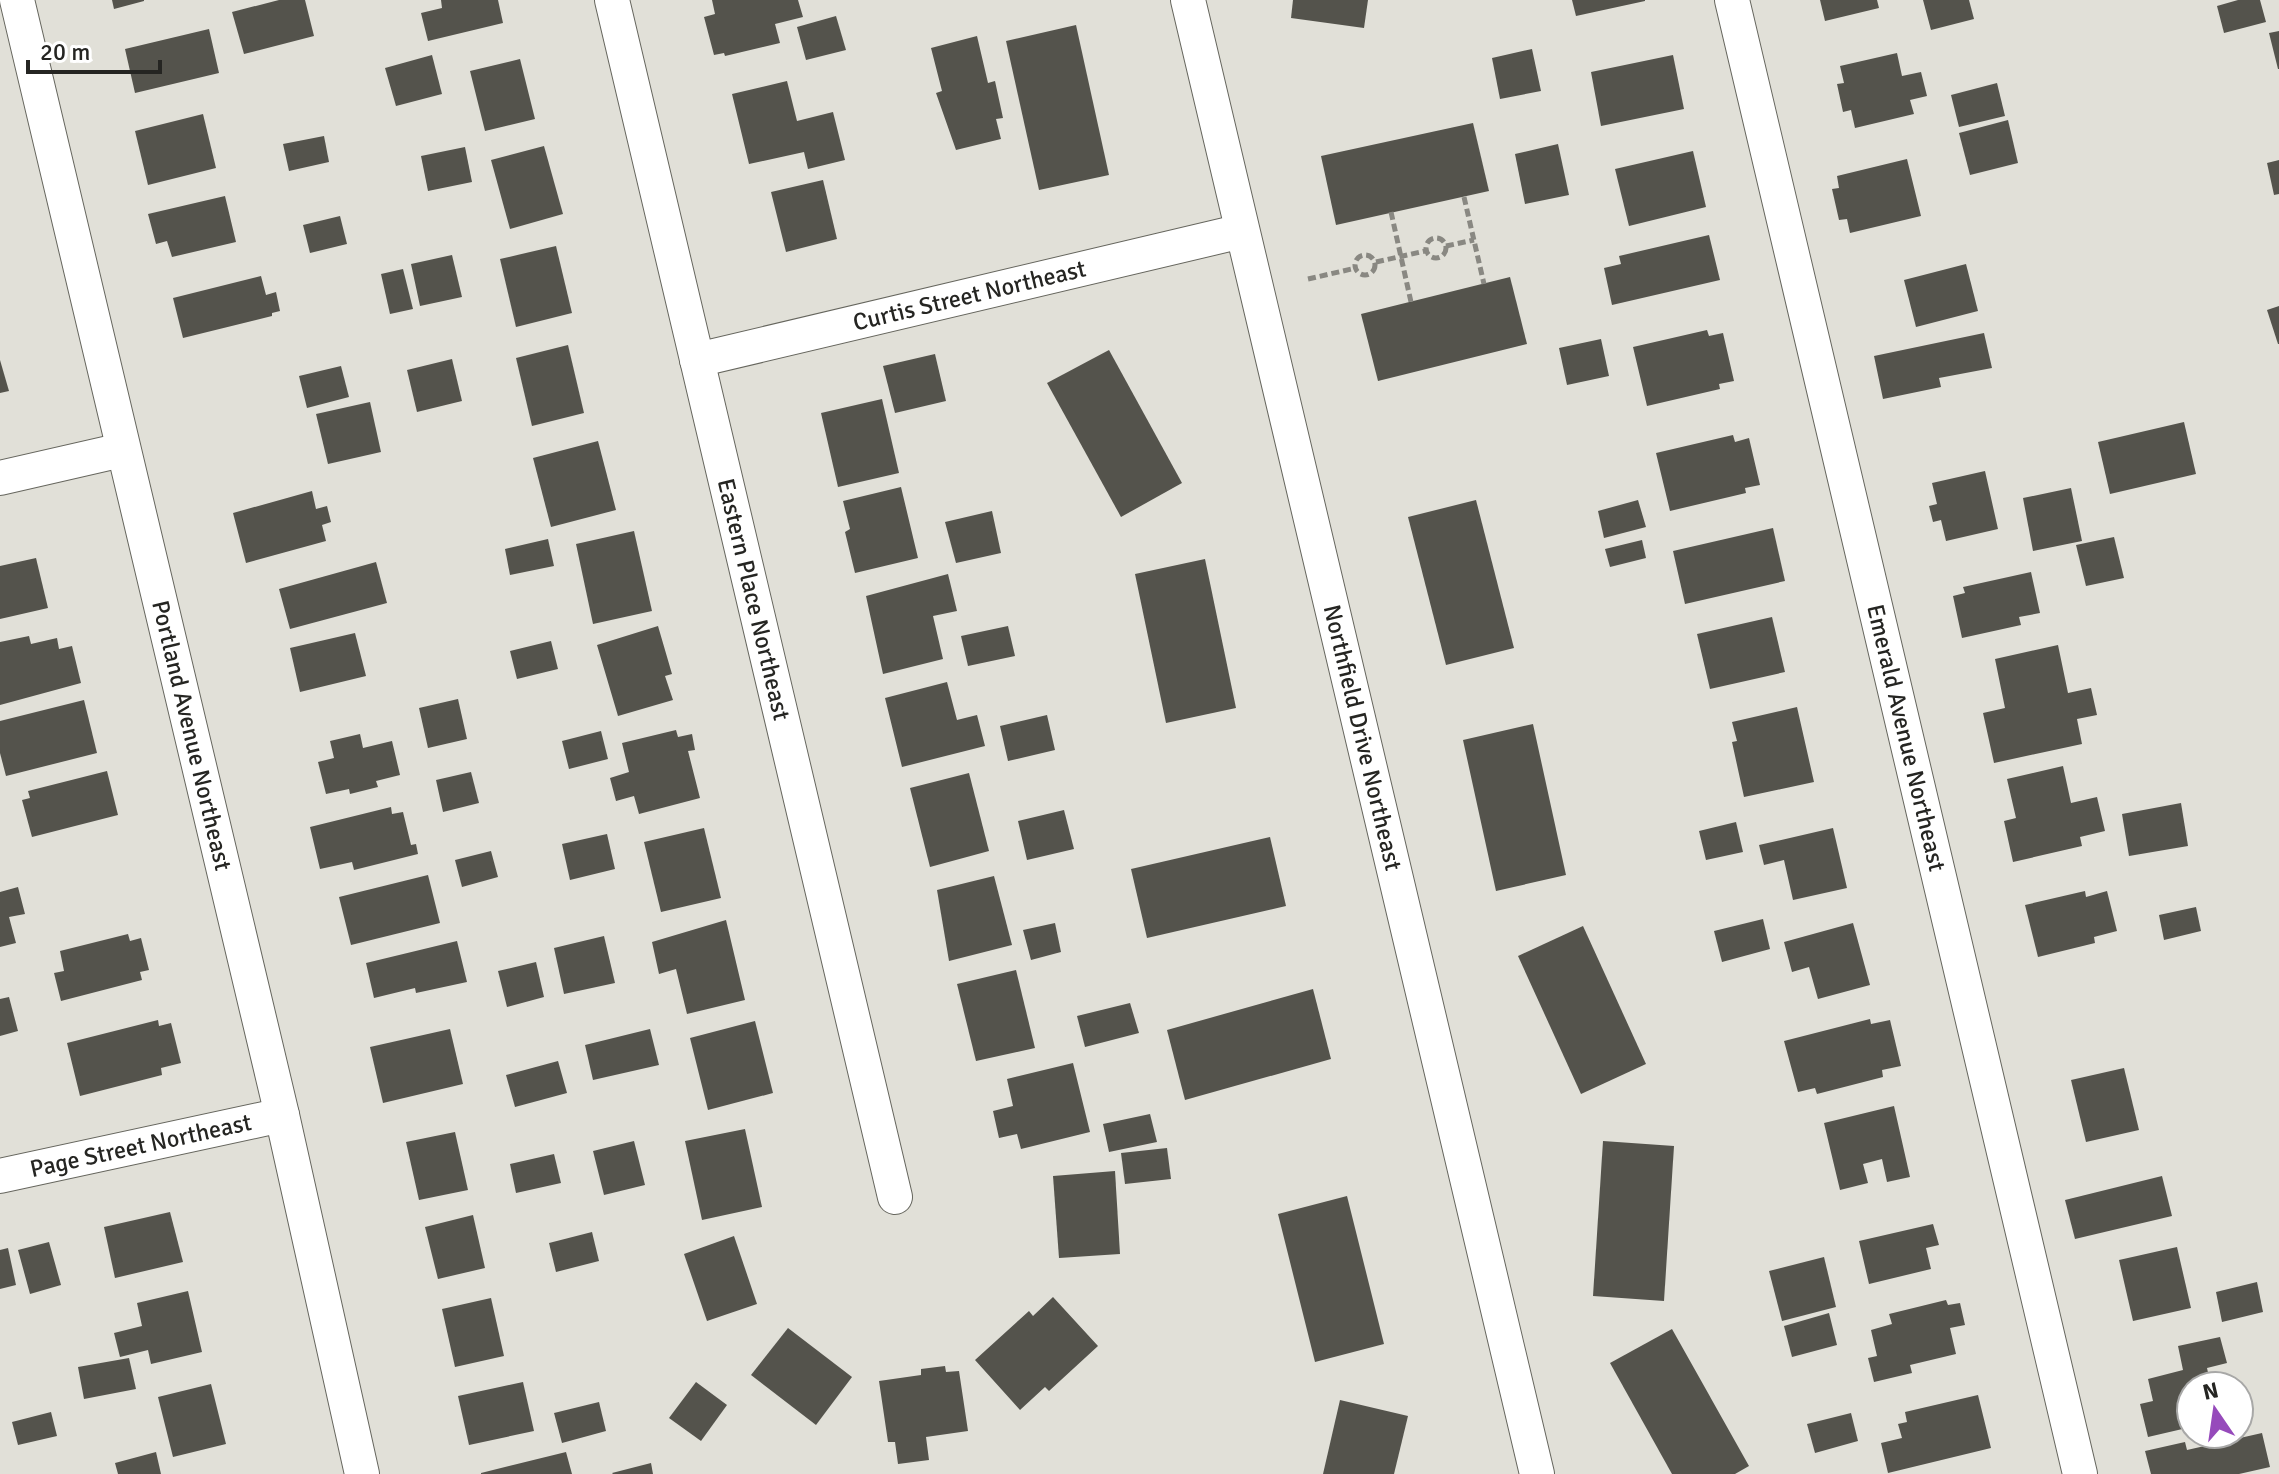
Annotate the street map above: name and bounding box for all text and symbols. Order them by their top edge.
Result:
scale bar [28,24,160,74]
text: 20 m [40,37,90,67]
street label: Curtis Street Northeast [850,253,1089,338]
street label: Eastern Place Northeast [711,476,797,723]
street label: Portland Avenue Northeast [145,597,238,874]
street label: Emerald Avenue Northeast [1860,601,1952,874]
street label: Northfield Drive Northeast [1317,602,1409,874]
street label: Page Street Northeast [27,1107,254,1184]
north arrow [2175,1370,2255,1450]
text: N [2200,1376,2221,1406]

